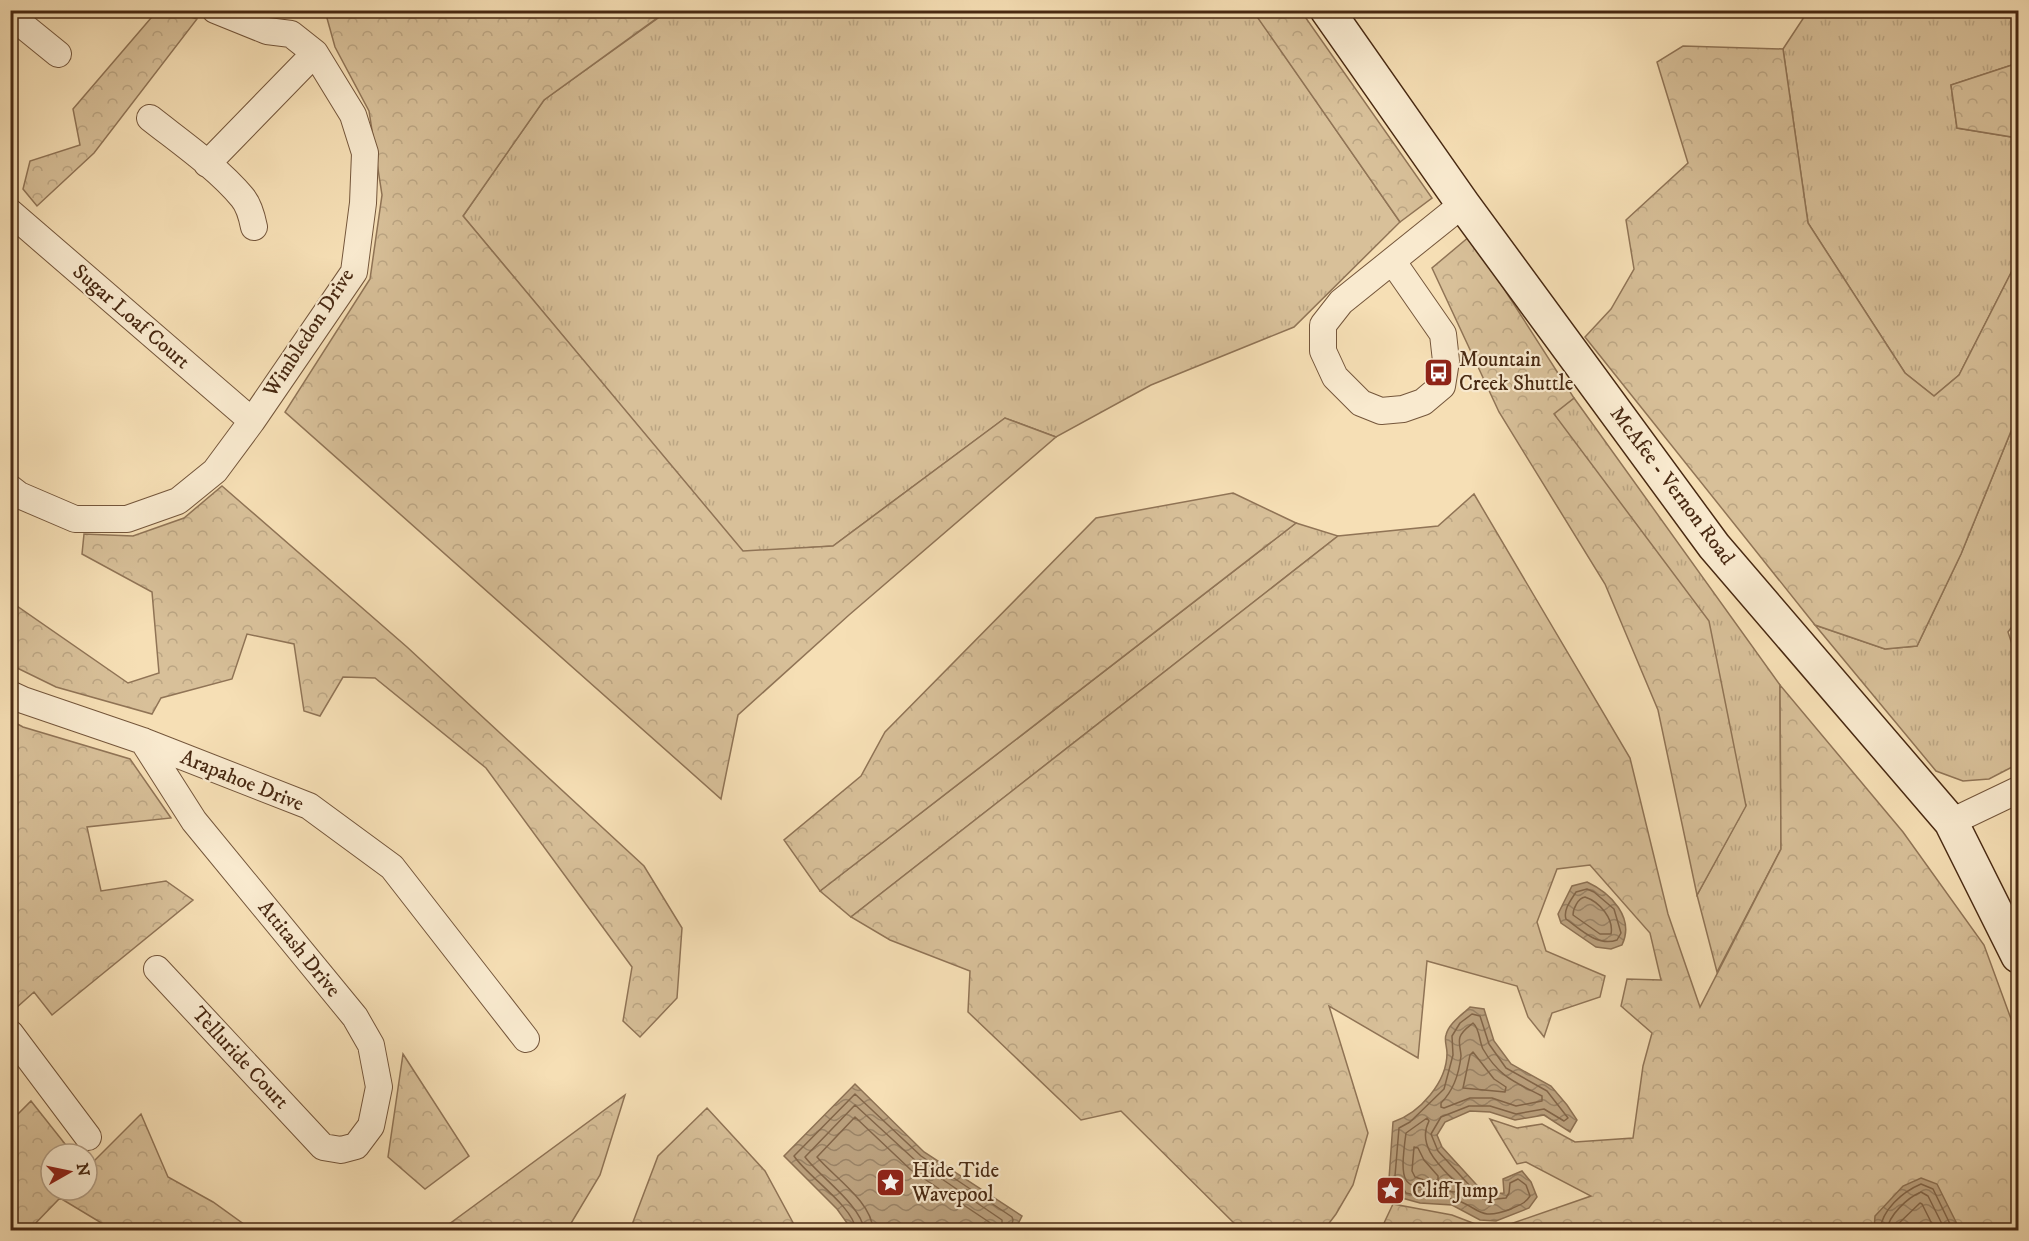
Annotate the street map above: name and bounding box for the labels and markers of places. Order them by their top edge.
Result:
place label: Mountain Creek Shuttle [1459,347,1574,397]
bus stop icon: Mountain Creek Shuttle [1422,356,1454,388]
place label: Hide Tide Wavepool [911,1158,999,1208]
place icon: Hide Tide Wavepool [875,1167,907,1199]
place icon: Cliff Jump [1375,1175,1407,1207]
place label: Cliff Jump [1412,1178,1498,1204]

